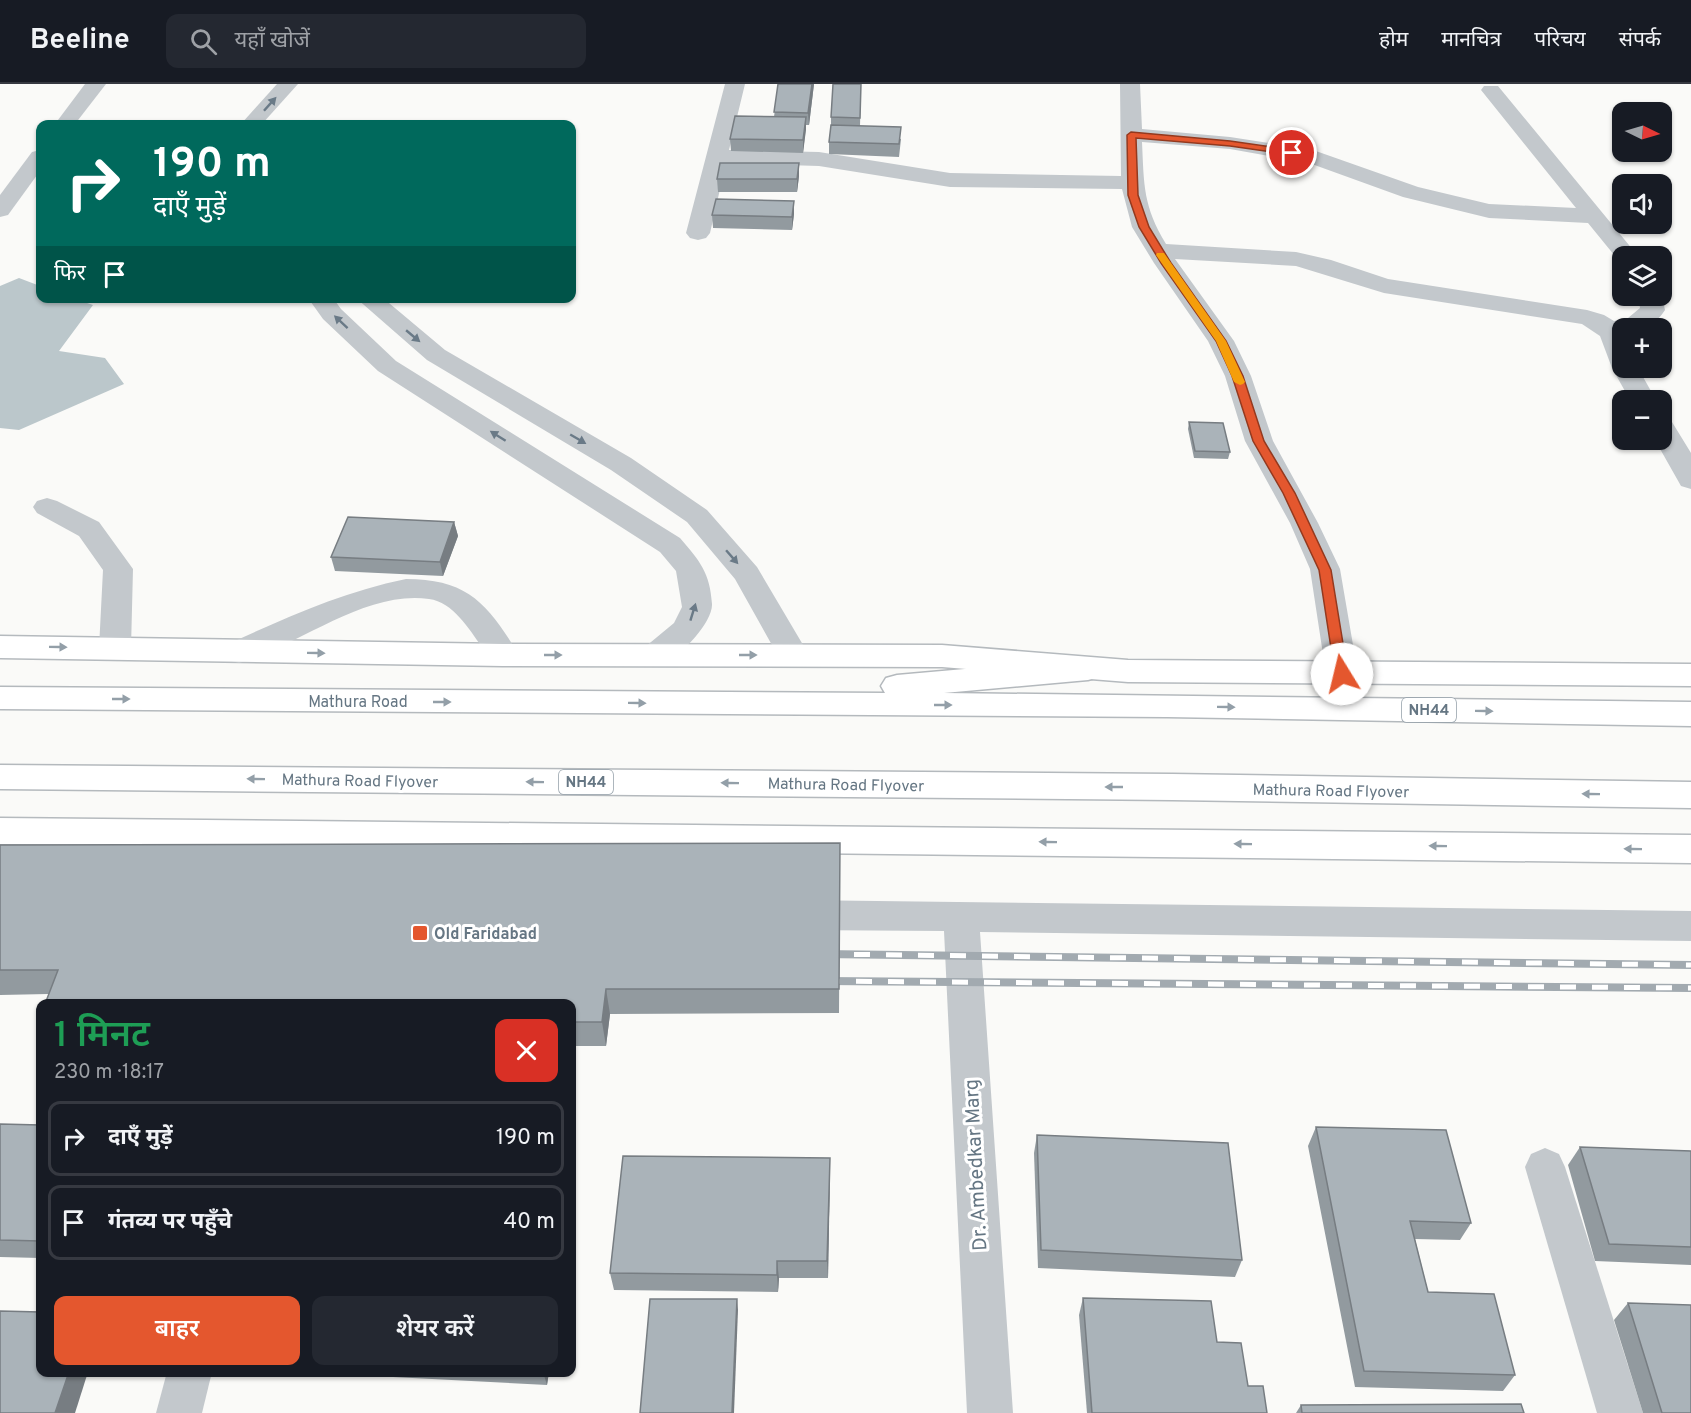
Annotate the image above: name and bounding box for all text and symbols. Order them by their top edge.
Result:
search box [166,14,586,68]
text: Beeline [30,23,130,59]
icon: search [187,25,220,58]
text: होम [1379,27,1408,54]
text: मानचित्र [1441,27,1501,54]
text: परिचय [1534,27,1586,54]
text: संपर्क [1619,27,1661,54]
text: यहाँ खोजें [235,28,310,55]
one-way arrow [263,97,276,112]
north arrow [1612,102,1672,162]
map controls [1612,102,1672,450]
pin [1266,127,1317,178]
icon: arrive [1275,136,1308,169]
text: 190 m [153,139,271,192]
icon: right [54,144,132,222]
button: sound [1612,174,1672,234]
text: दाएँ मुड़ें [153,191,226,225]
button: layers [1612,246,1672,306]
icon: arrive [98,258,131,291]
text: फिर [54,261,86,288]
one-way arrow [333,315,348,329]
button: + [1612,318,1672,378]
one-way arrow [405,330,421,343]
button: − [1612,390,1672,450]
one-way arrow [490,430,506,441]
one-way arrow [570,434,587,444]
one-way arrow [725,549,738,564]
one-way arrow [689,603,698,621]
one-way arrow [49,642,68,652]
position arrow [1310,642,1374,706]
one-way arrow [307,648,326,658]
one-way arrow [544,650,563,660]
one-way arrow [739,650,758,660]
street label: Mathura Road [308,693,408,713]
one-way arrow [112,694,131,704]
one-way arrow [433,697,452,706]
one-way arrow [628,698,647,708]
road number: NH44 [1402,698,1456,722]
one-way arrow [933,700,952,710]
one-way arrow [1216,702,1235,712]
one-way arrow [1474,706,1493,716]
road number: NH44 [559,770,613,794]
street label: Mathura Road Flyover [281,771,439,793]
one-way arrow [246,774,265,784]
street label: Mathura Road Flyover [767,775,925,797]
one-way arrow [525,777,544,786]
one-way arrow [720,778,739,788]
street label: Mathura Road Flyover [1252,781,1410,803]
one-way arrow [1104,782,1123,792]
one-way arrow [1581,789,1600,799]
one-way arrow [1038,837,1057,847]
one-way arrow [1233,839,1252,849]
one-way arrow [1428,842,1447,851]
one-way arrow [1623,844,1642,853]
marker: Old Faridabad [411,924,429,942]
place label: Old Faridabad [434,925,537,945]
text: 1 मिनट [54,1014,150,1060]
button: close [495,1019,558,1082]
text: 230 m · 18:17 [54,1060,164,1086]
street label: Dr. Ambedkar Marg [960,1078,994,1251]
icon: right [57,1122,90,1155]
text: दाएँ मुड़ें [108,1125,173,1152]
text: 190 m [496,1125,555,1152]
icon: arrive [57,1206,90,1239]
text: गंतव्य पर पहुँचे [108,1209,232,1236]
text: 40 m [503,1209,555,1236]
button: बाहर [54,1296,300,1365]
button: शेयर करें [312,1296,558,1365]

